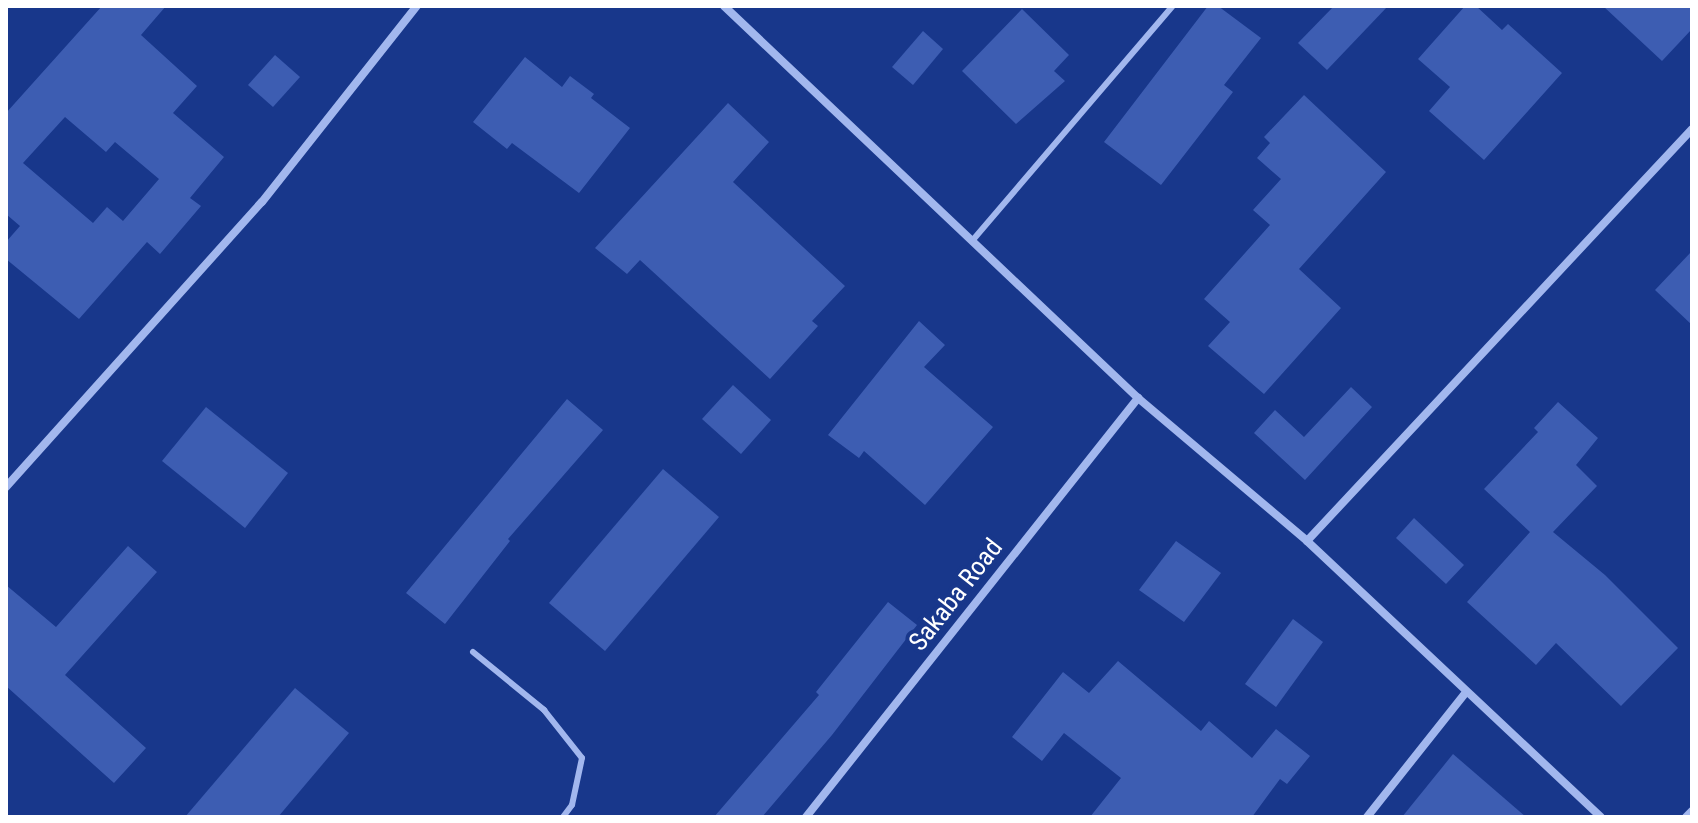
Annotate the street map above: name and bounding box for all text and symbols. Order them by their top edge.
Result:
street label: Sakaba Road [903,533,1009,657]

